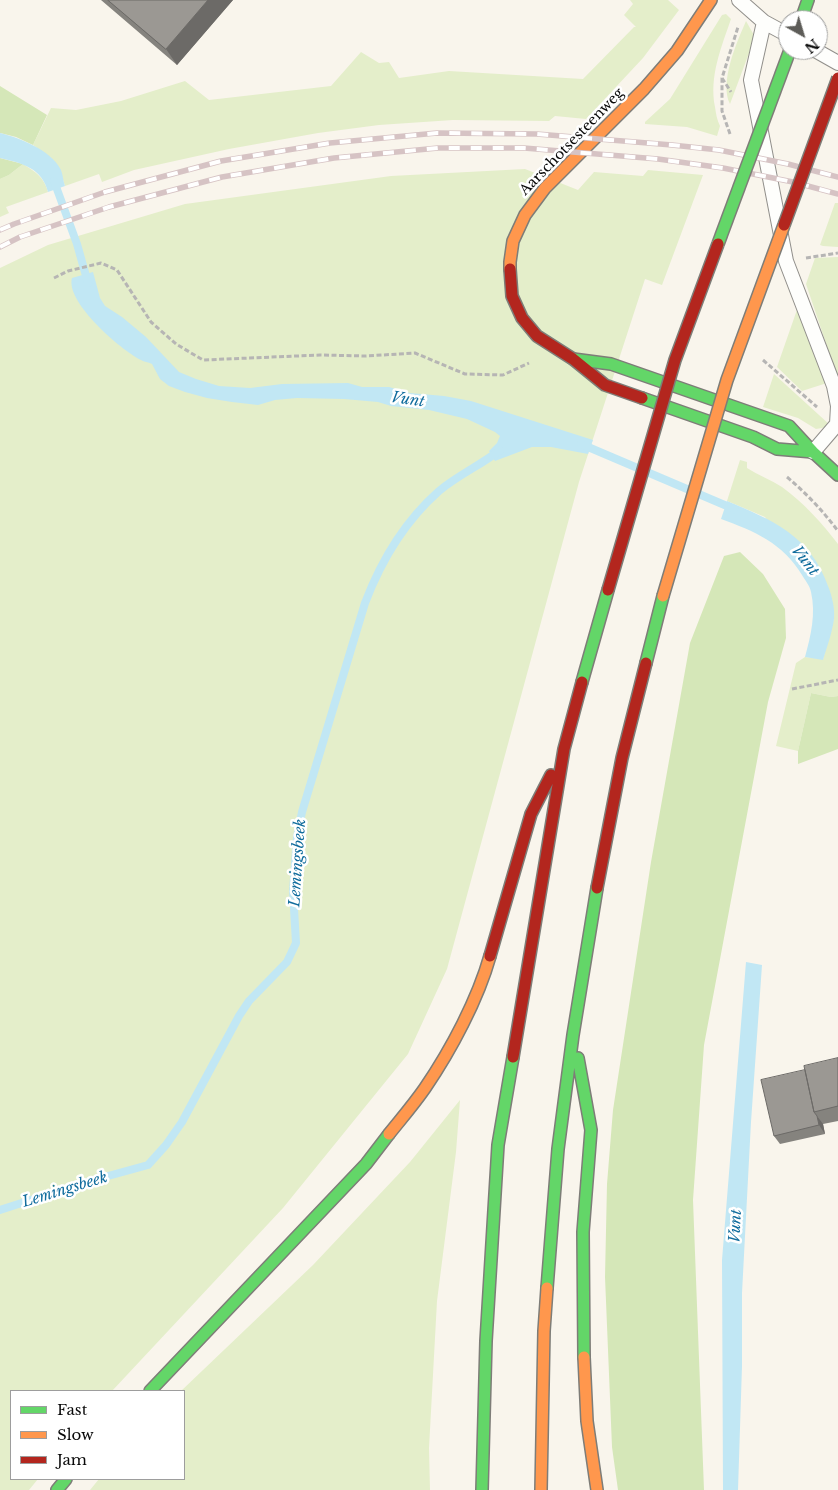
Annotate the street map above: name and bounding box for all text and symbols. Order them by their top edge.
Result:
north arrow [778,10,828,60]
text: N [801,35,823,57]
street label: Aarschotsesteenweg [516,85,628,199]
water label: Vunt [390,389,426,411]
water label: Vunt [788,542,822,580]
water label: Lemingsbeek [286,818,310,908]
water label: Lemingsbeek [20,1168,110,1212]
water label: Vunt [726,1209,746,1243]
legend [10,1390,185,1480]
text: Fast [57,1400,87,1419]
text: Slow [57,1425,94,1444]
text: Jam [57,1450,87,1469]

